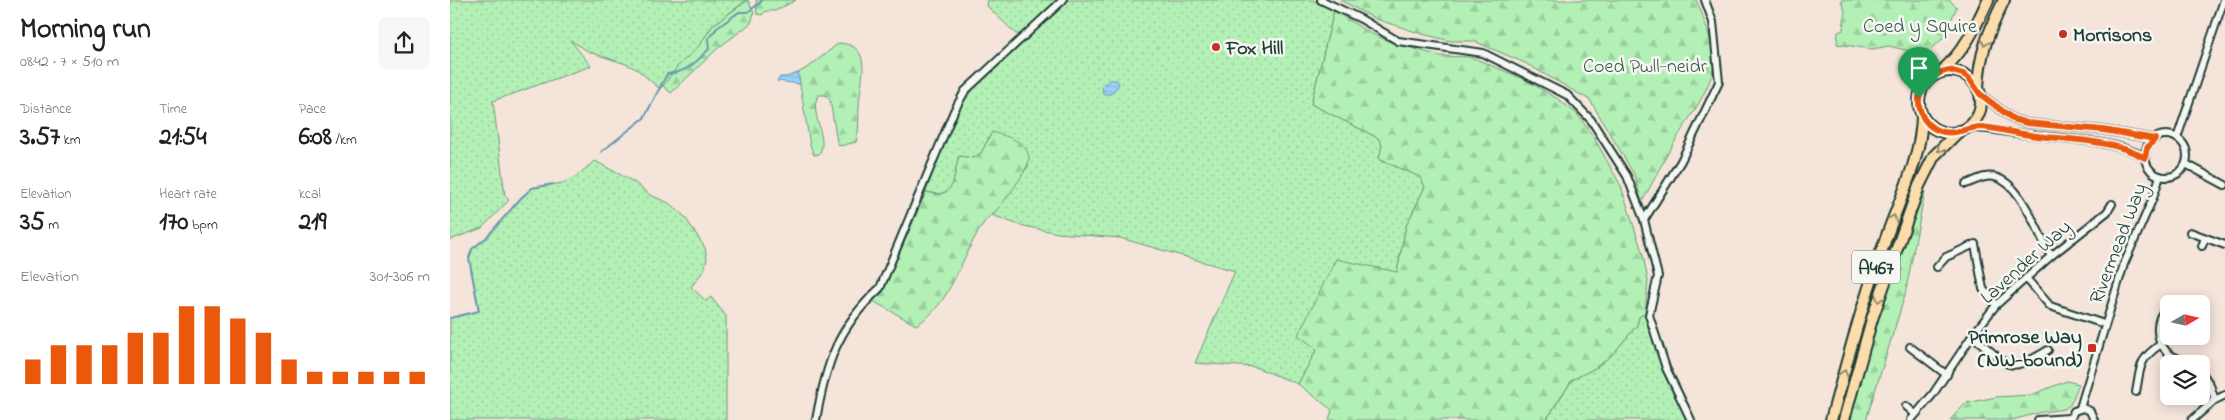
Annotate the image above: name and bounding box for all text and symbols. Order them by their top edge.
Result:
text: Morning run [20,10,151,51]
park label: Coed y Squire [1863,13,1977,42]
button: share [378,17,430,69]
place label: Morrisons [2073,22,2152,51]
marker: Morrisons [2057,28,2069,40]
place label: Fox Hill [1225,35,1283,64]
one-way arrow [1981,38,1991,47]
marker: Fox Hill [1210,41,1222,53]
pin [1898,47,1940,98]
text: 08:42 · 7 × 510 m [20,50,119,74]
park label: Coed Pwll-neidr [1583,53,1708,82]
icon: arrive [1905,54,1933,82]
text: Distance [20,99,72,120]
text: Time [159,99,187,120]
text: Pace [299,99,326,120]
text: 3.57 [20,120,60,156]
text: 21:54 [159,120,206,156]
text: 6:08 [299,120,332,156]
text: km [60,130,81,151]
text: /km [332,130,357,151]
one-way arrow [1937,144,1946,153]
street label: Rivermead Way [2083,179,2156,308]
text: Elevation [20,184,71,205]
text: Heart rate [159,184,217,205]
text: kcal [299,184,321,205]
text: 35 [20,205,45,241]
text: 170 [159,205,188,241]
text: 219 [299,205,327,241]
one-way arrow [1887,214,1897,223]
street label: Lavender Way [1975,214,2079,312]
text: m [45,215,59,236]
text: bpm [188,215,218,236]
road number: A467 [1852,250,1900,284]
text: Elevation [20,265,79,289]
text: 301–306 m [370,265,430,289]
one-way arrow [1875,294,1885,302]
north arrow [2160,295,2210,345]
map controls [2160,295,2210,405]
place label: Primrose Way (NW-bound) [1968,324,2082,376]
marker: Primrose Way (NW-bound) [2086,342,2098,354]
button: layers [2160,355,2210,405]
one-way arrow [1838,369,1848,378]

